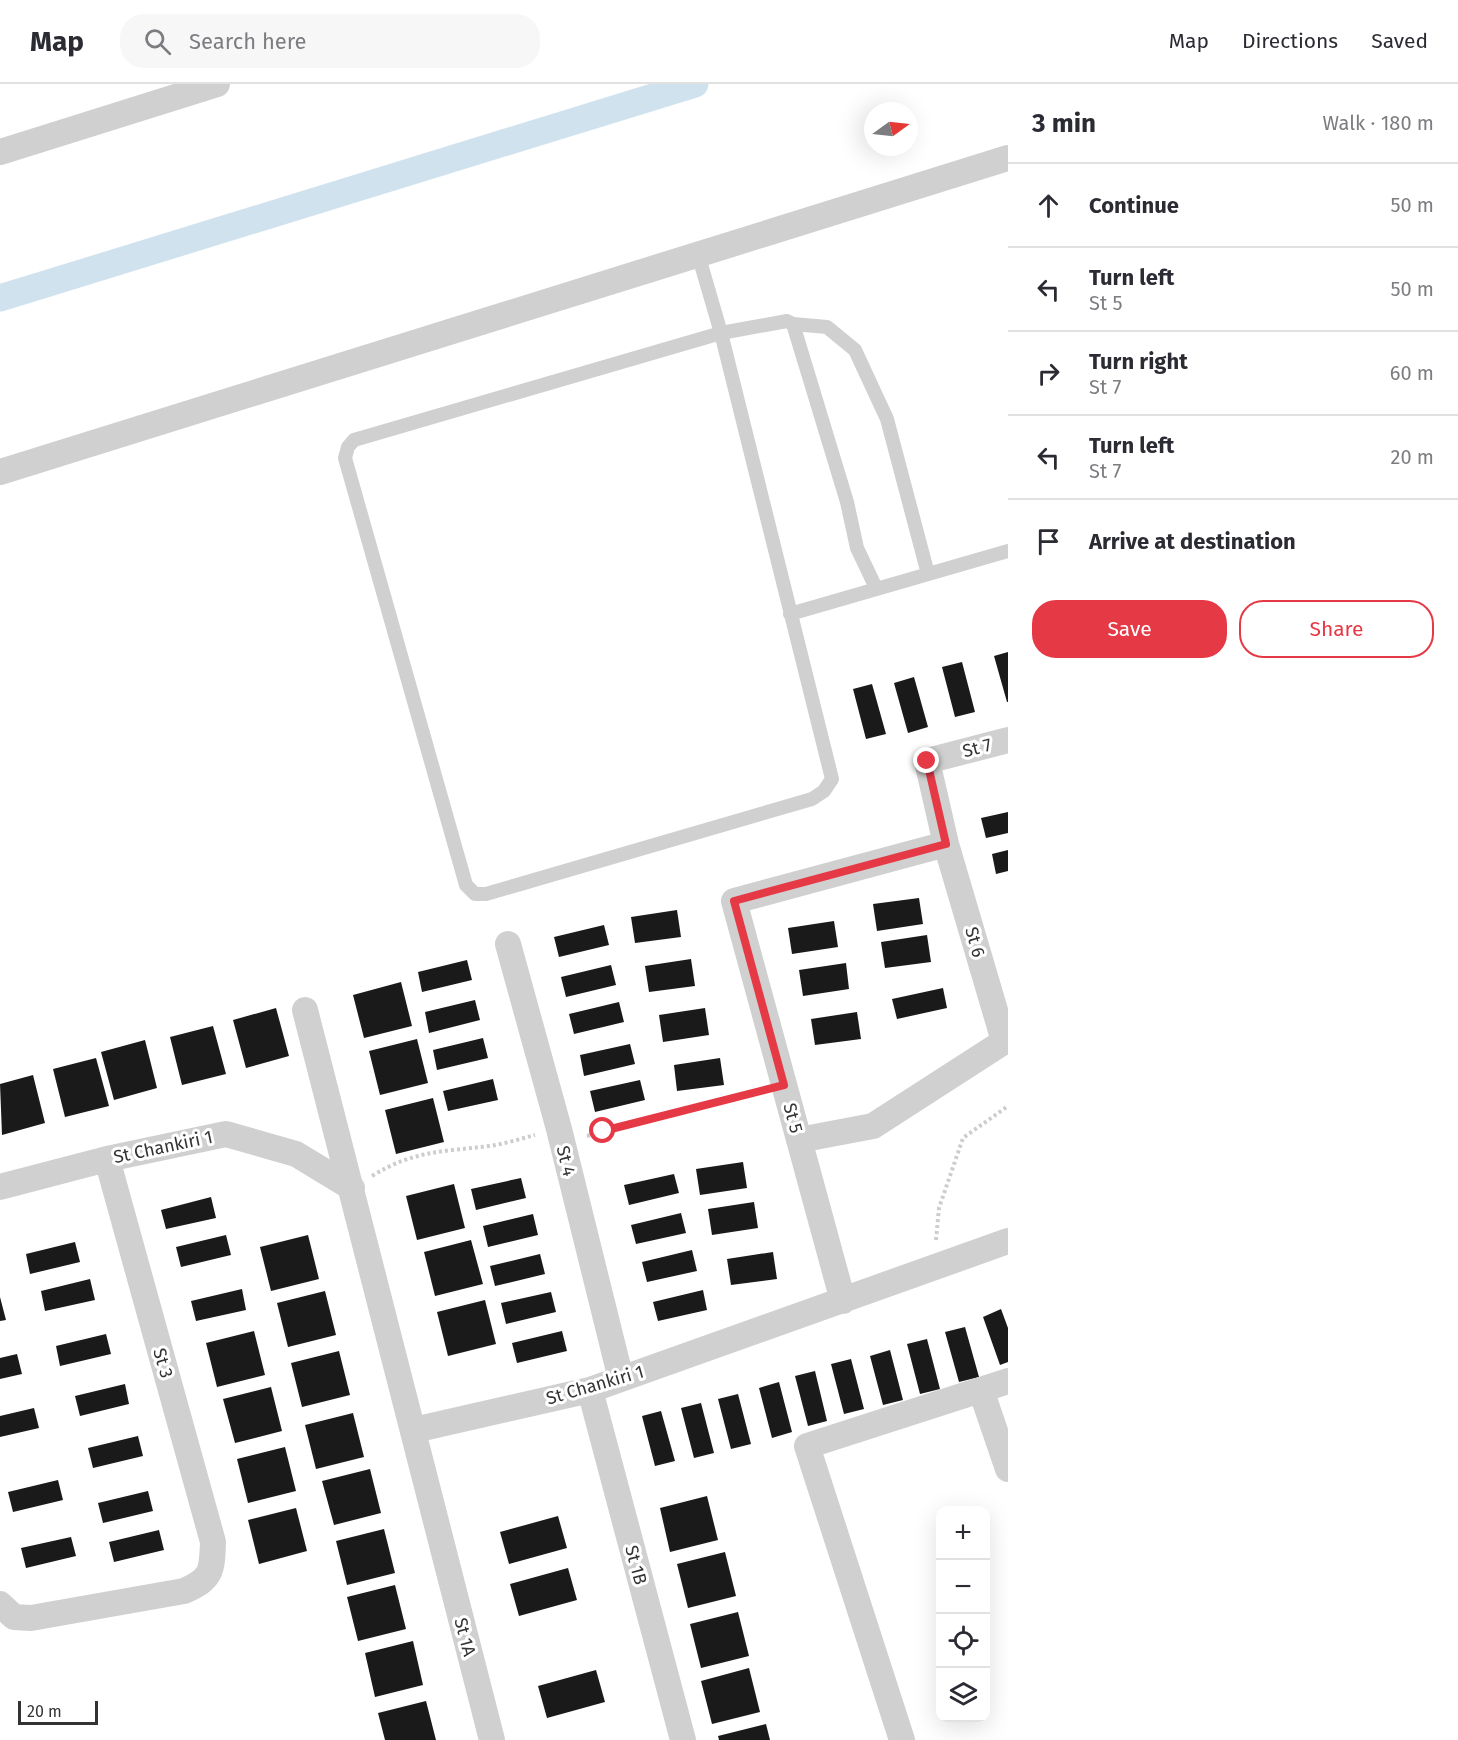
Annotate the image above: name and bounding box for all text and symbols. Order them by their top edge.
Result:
search box [120,14,540,68]
text: Map [30,25,84,58]
icon: search [141,25,174,58]
text: Search here [189,28,307,55]
text: Map [1169,28,1209,54]
text: Directions [1242,28,1338,54]
text: Saved [1371,28,1428,54]
north arrow [864,102,918,156]
text: 3 min [1032,108,1096,139]
text: Walk · 180 m [1323,111,1434,135]
icon: ahead [1032,189,1065,222]
text: Continue [1089,192,1179,219]
text: 50 m [1390,193,1434,217]
text: Turn left [1089,264,1174,291]
icon: left [1032,273,1065,306]
text: 50 m [1390,277,1434,301]
text: St 5 [1089,291,1122,315]
text: Turn right [1089,348,1188,375]
icon: right [1032,357,1065,390]
text: 60 m [1390,361,1434,385]
text: St 7 [1089,375,1121,399]
text: Turn left [1089,432,1174,459]
icon: left [1032,441,1065,474]
text: 20 m [1391,445,1434,469]
text: St 7 [1089,459,1121,483]
icon: arrive [1032,525,1065,558]
text: Arrive at destination [1089,528,1296,555]
button: Save [1032,600,1227,658]
button: Share [1239,600,1434,658]
street label: St 7 [960,734,994,762]
route end [913,747,939,773]
street label: St 6 [960,924,990,960]
street label: St 5 [778,1101,808,1135]
route start [589,1117,615,1143]
street label: St Chankiri 1 [111,1126,215,1168]
street label: St 4 [552,1143,580,1179]
street label: St 3 [148,1346,178,1380]
street label: St Chankiri 1 [544,1361,646,1409]
map controls [936,1506,990,1722]
button: + [936,1506,990,1560]
street label: St 1B [620,1543,652,1587]
button: − [936,1560,990,1614]
button: locate [936,1614,990,1668]
street label: St 1A [449,1615,481,1659]
button: layers [936,1668,990,1722]
scale bar [18,1698,98,1726]
text: 20 m [27,1702,62,1721]

